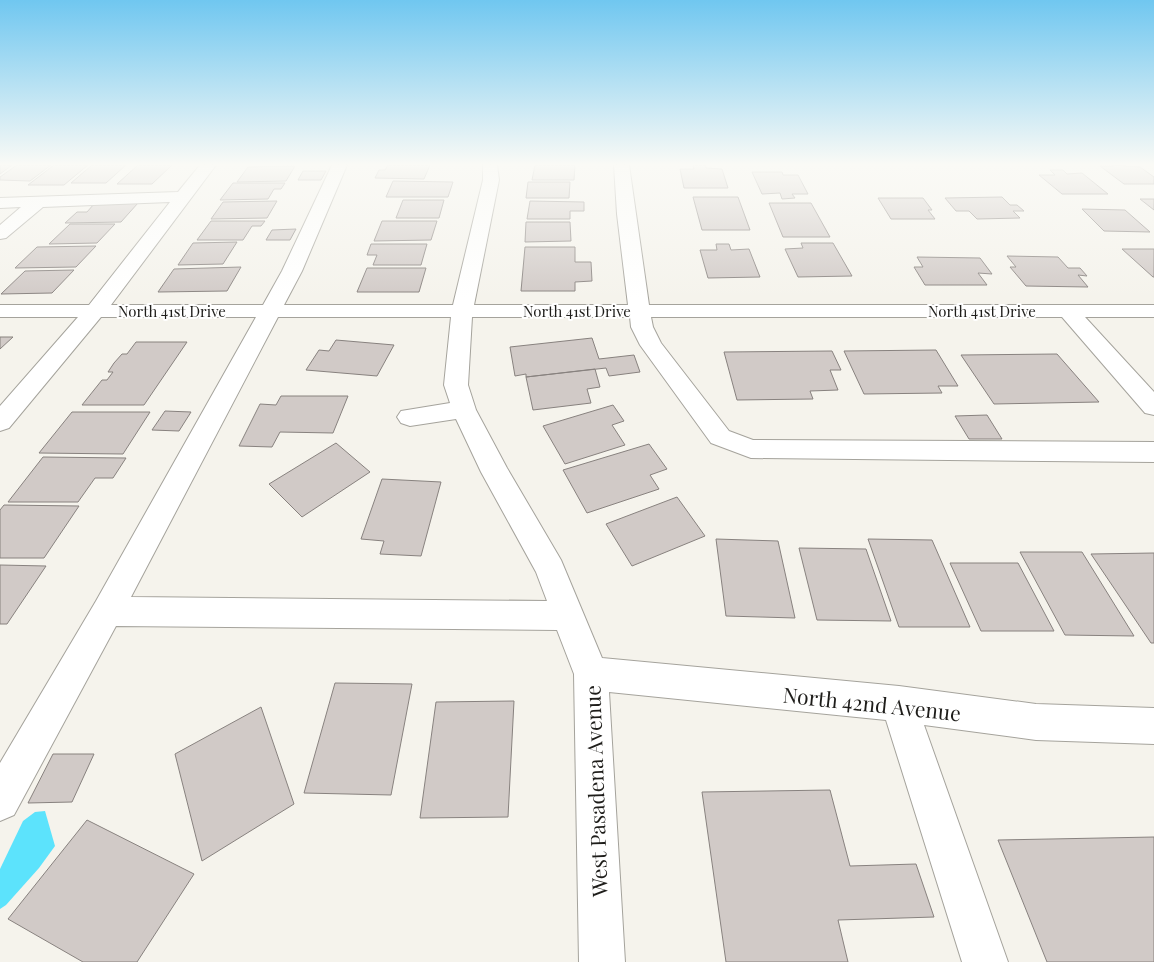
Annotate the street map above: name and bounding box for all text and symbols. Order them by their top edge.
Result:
street label: North 41st Drive [118,301,226,321]
street label: North 41st Drive [523,301,631,321]
street label: North 41st Drive [928,301,1036,321]
street label: North 42nd Avenue [782,680,962,726]
street label: West Pasadena Avenue [577,685,613,898]

